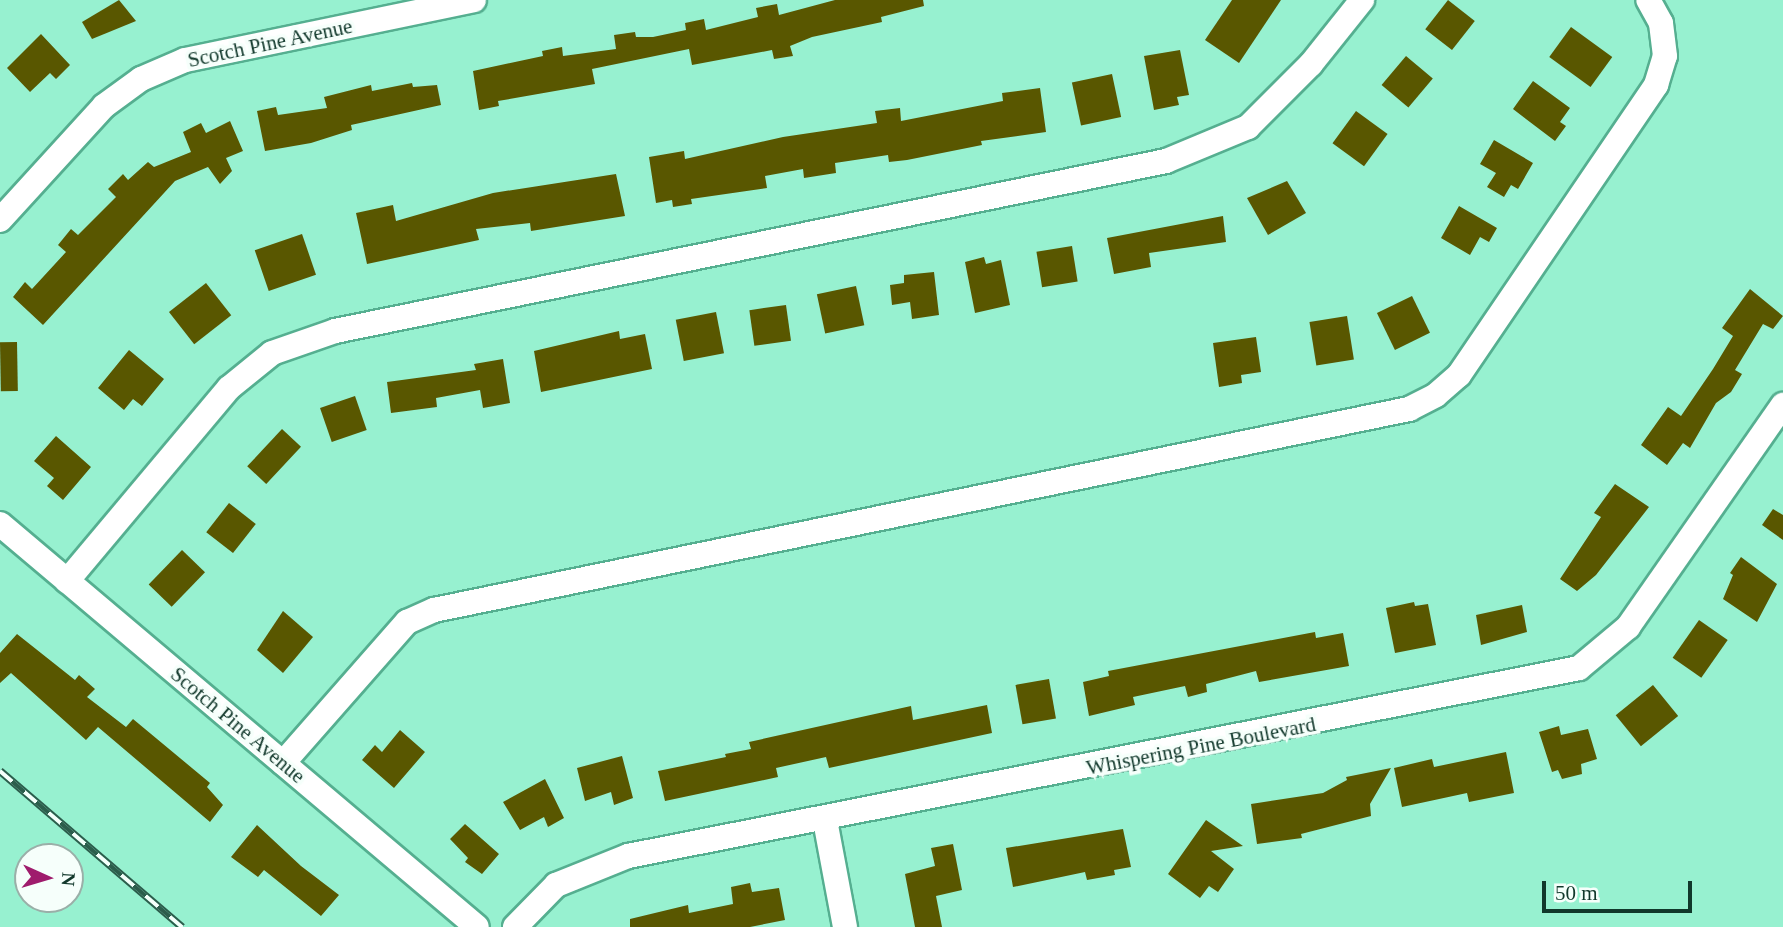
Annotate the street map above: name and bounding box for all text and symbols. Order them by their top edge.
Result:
street label: Scotch Pine Avenue [185,13,355,73]
street label: Scotch Pine Avenue [165,661,311,789]
street label: Whispering Pine Boulevard [1084,711,1318,781]
north arrow [14,843,84,913]
scale bar [1545,867,1696,911]
text: N [57,872,79,887]
text: 50 m [1555,881,1598,905]

